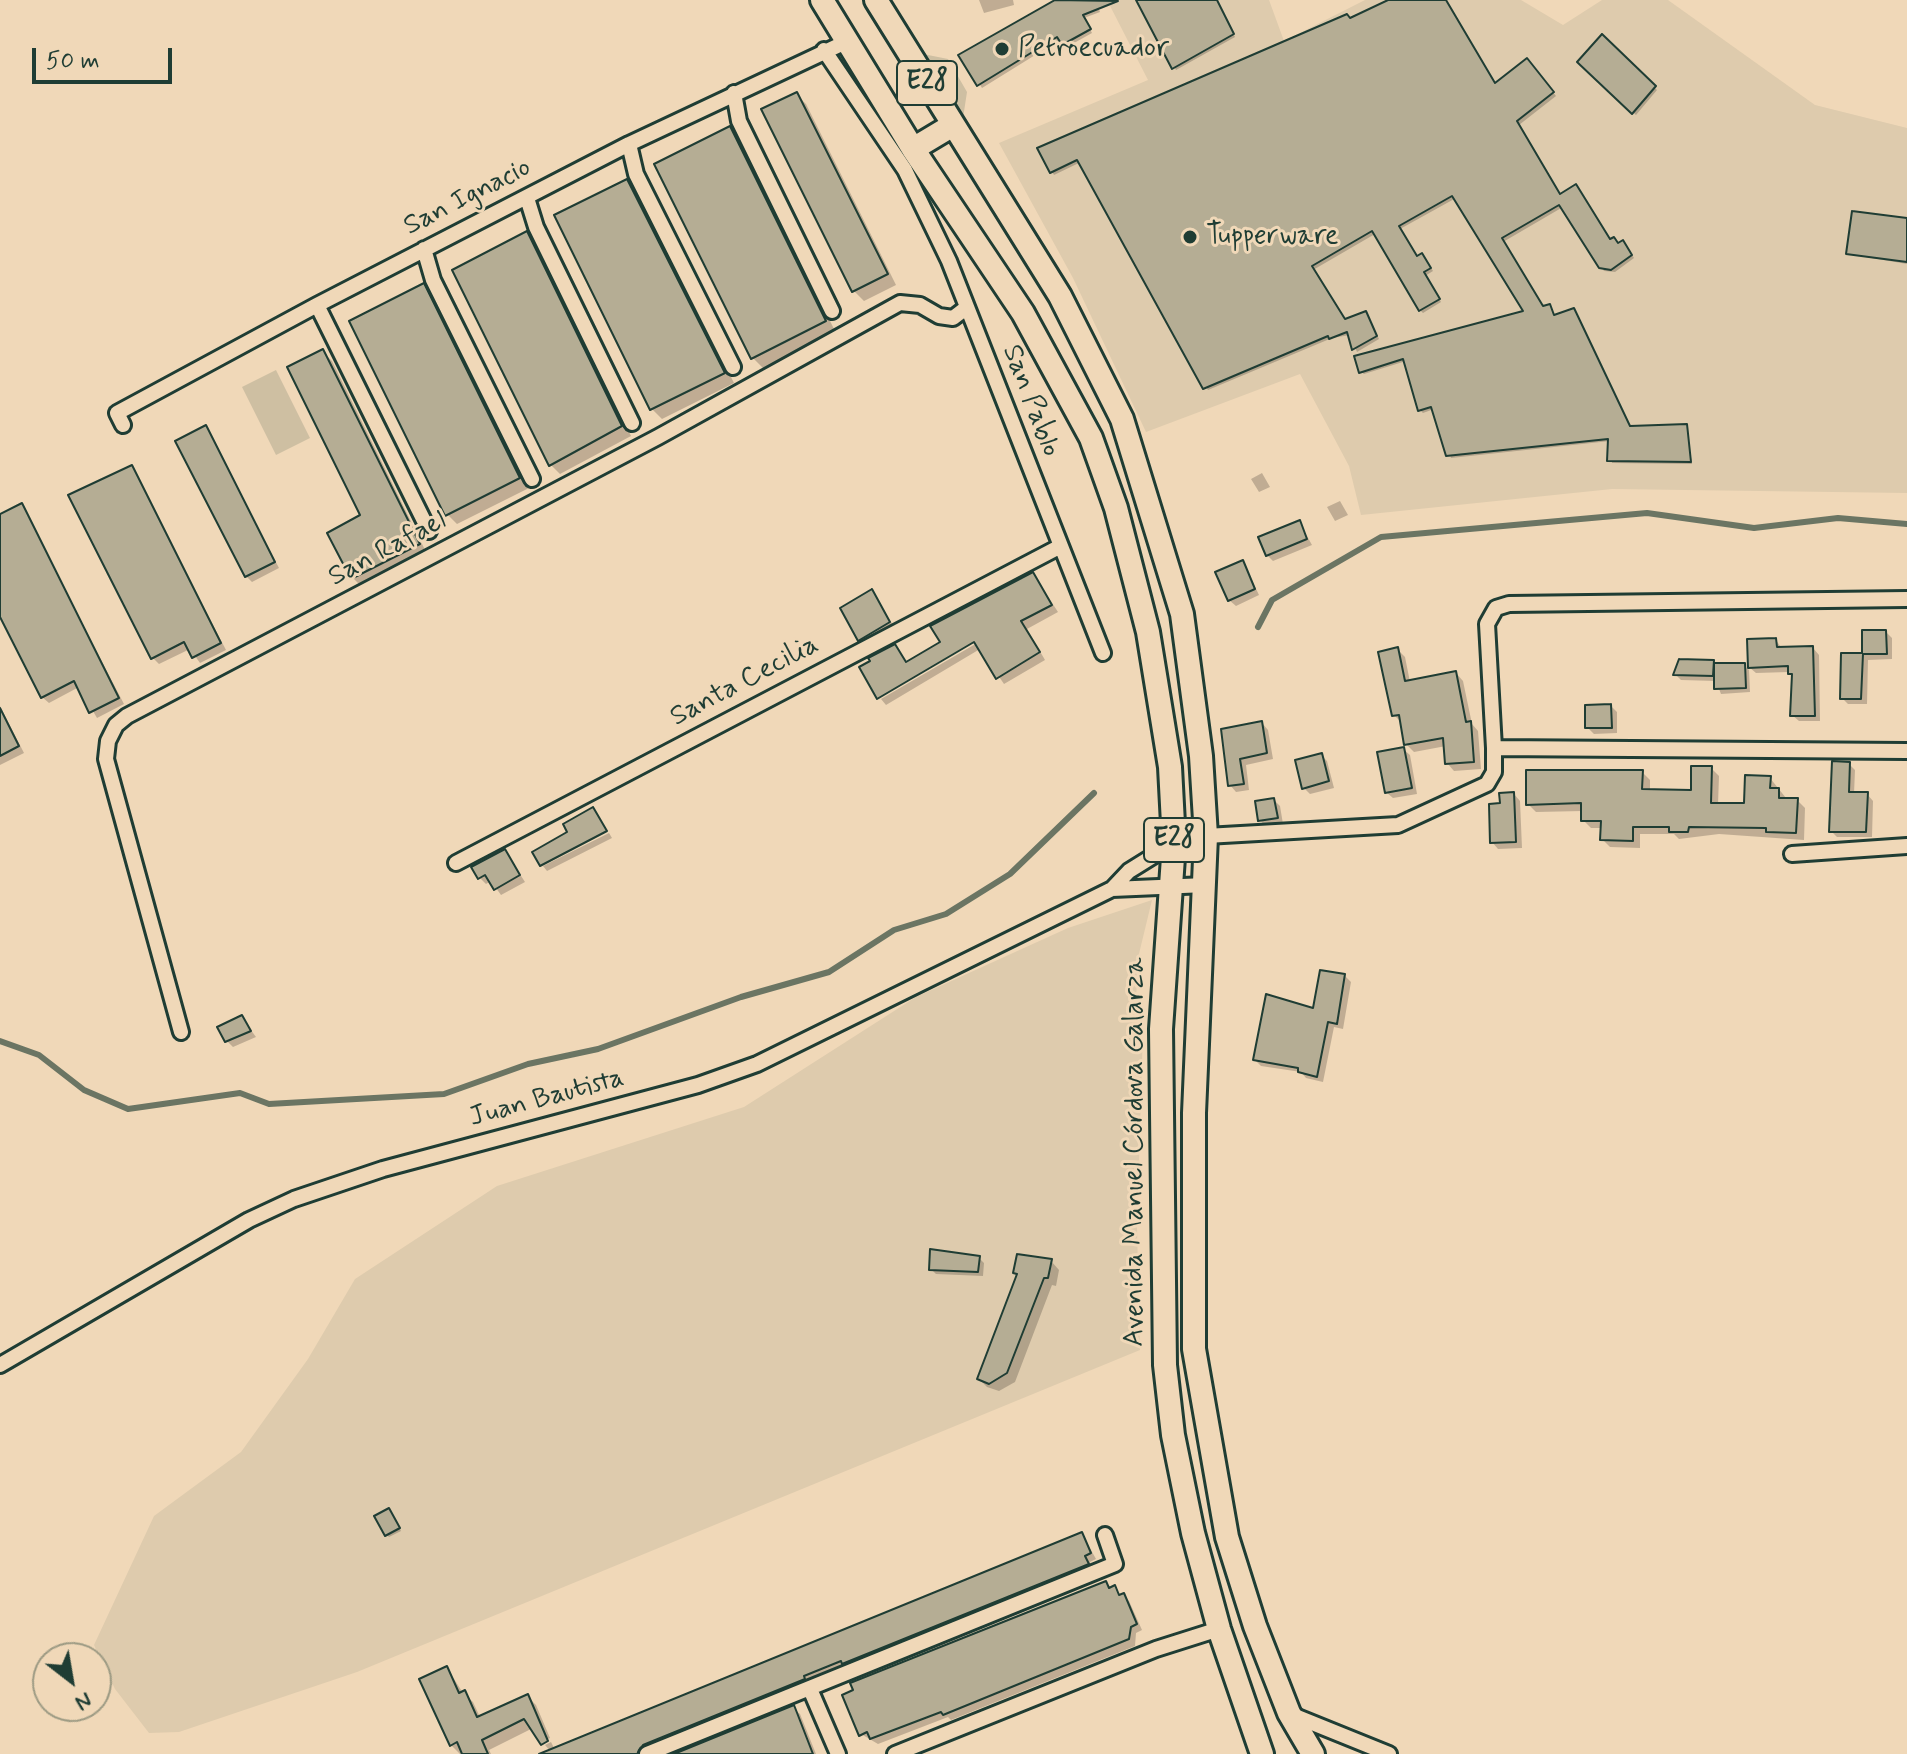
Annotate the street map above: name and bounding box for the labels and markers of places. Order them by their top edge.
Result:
place label: Petroecuador [1018,32,1169,66]
marker: Petroecuador [993,40,1011,58]
place label: Tupperware [1206,220,1339,254]
marker: Tupperware [1181,228,1199,246]

